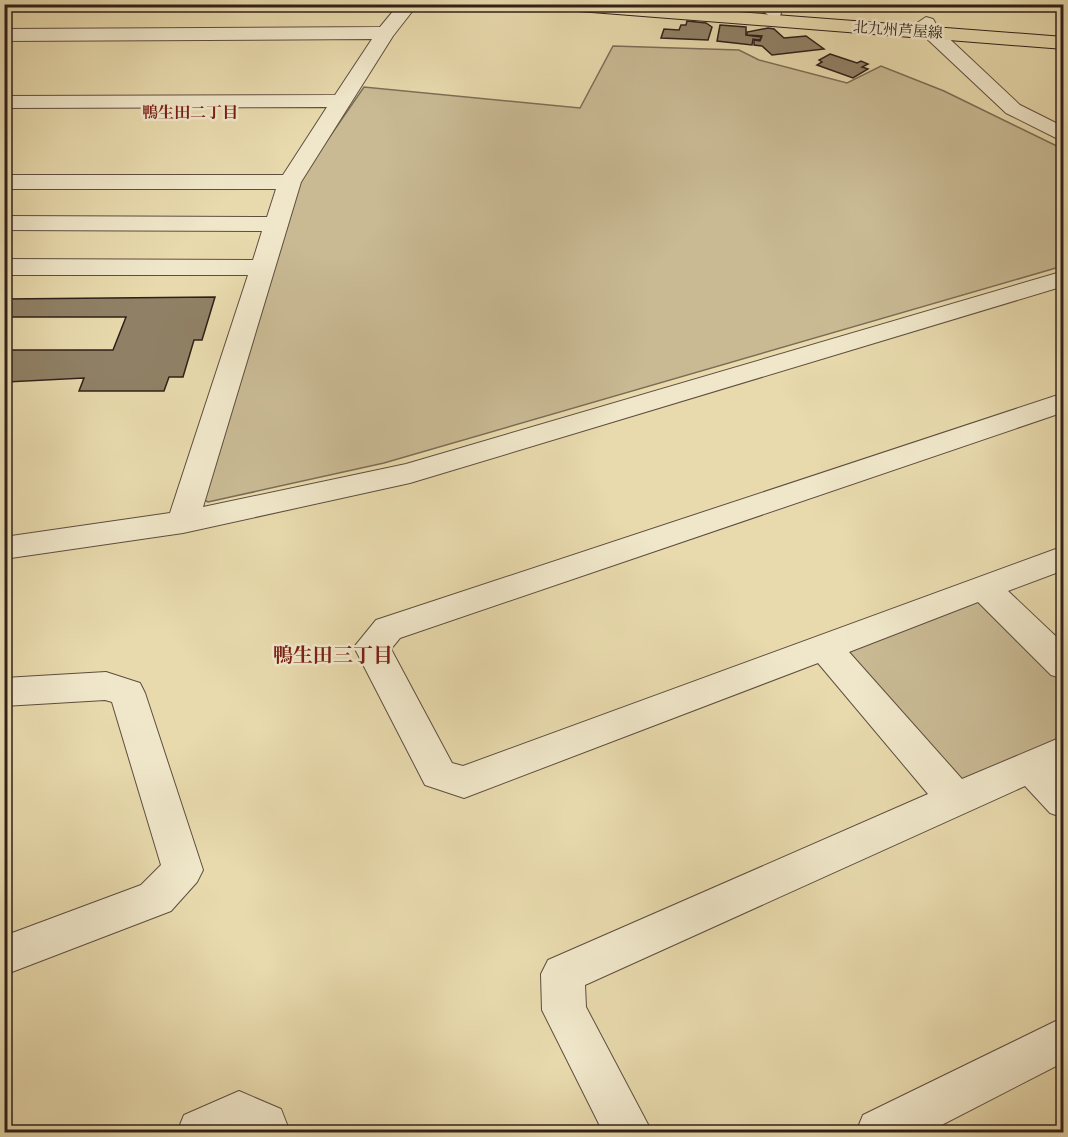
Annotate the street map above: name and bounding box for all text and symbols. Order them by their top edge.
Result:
street label: 北九州芦屋線 [852,18,944,45]
district label: 鴨生田二丁目 [142,103,238,125]
district label: 鴨生田三丁目 [273,643,393,671]

